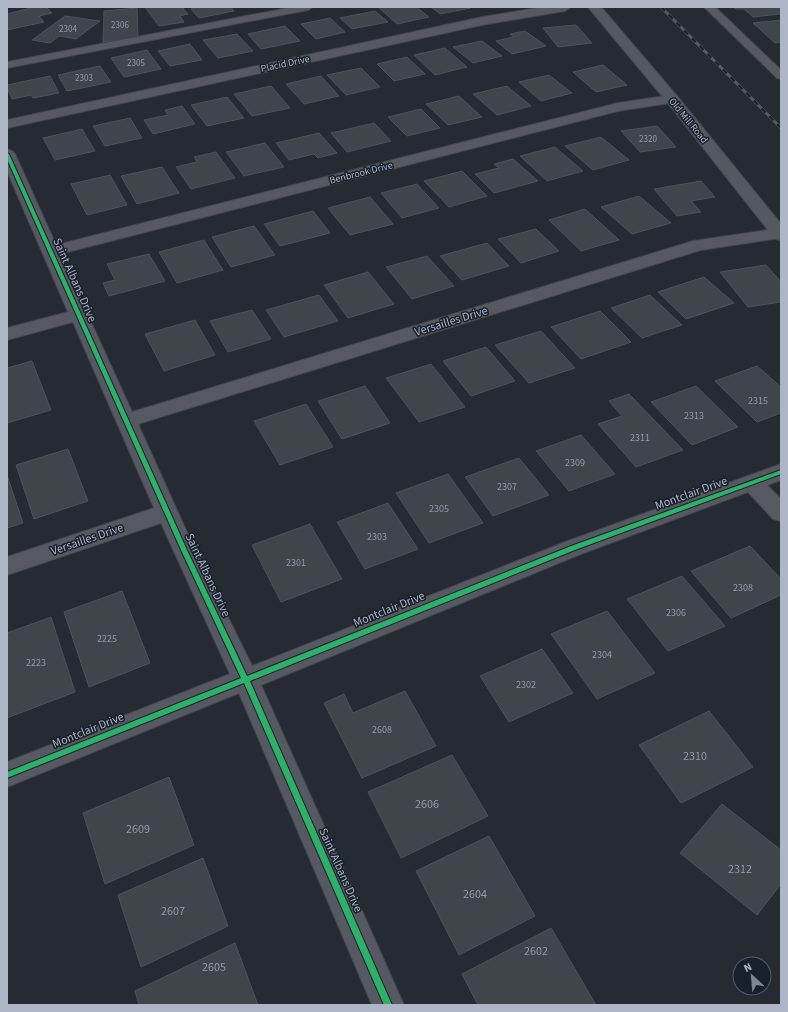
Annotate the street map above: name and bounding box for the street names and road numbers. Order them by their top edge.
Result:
street label: Placid Drive [260,52,311,76]
street label: Old Mill Road [665,95,711,146]
street label: Benbrook Drive [328,158,394,188]
street label: Saint Albans Drive [48,235,101,325]
street label: Versailles Drive [413,302,490,341]
street label: Montclair Drive [653,473,730,514]
street label: Versailles Drive [49,519,126,560]
street label: Saint Albans Drive [181,531,234,620]
street label: Montclair Drive [351,587,428,632]
street label: Montclair Drive [50,708,127,753]
street label: Saint Albans Drive [314,825,367,915]

